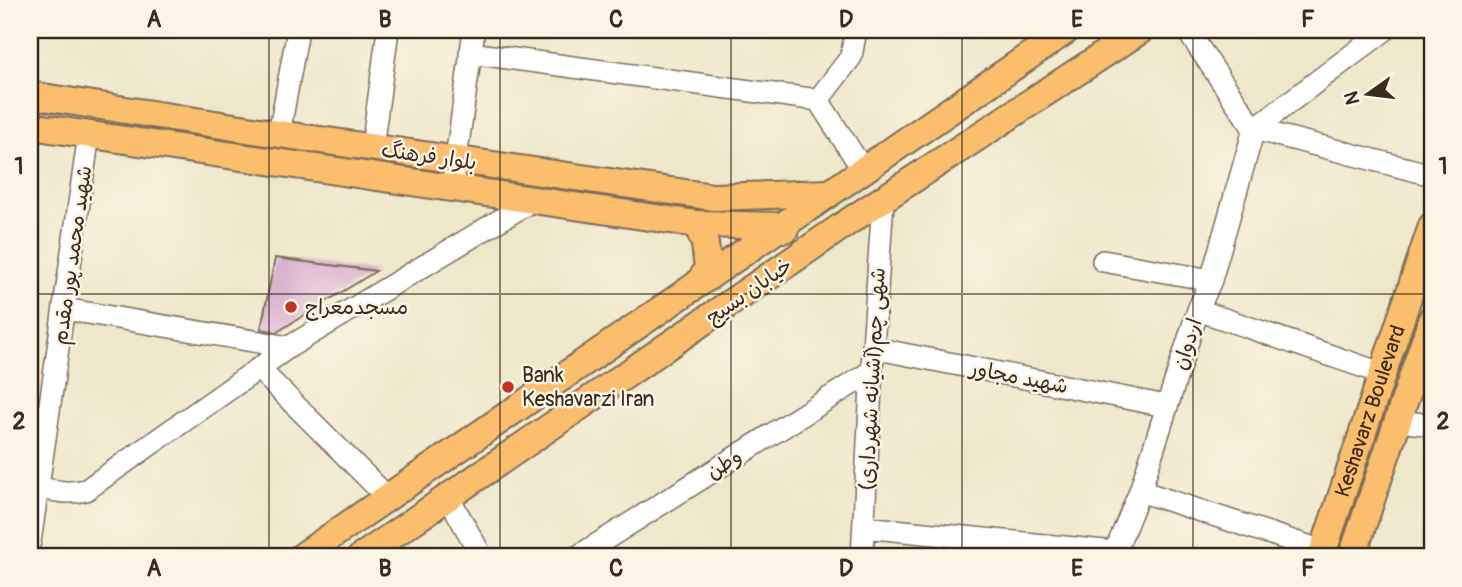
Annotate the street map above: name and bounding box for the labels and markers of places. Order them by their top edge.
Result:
place label: مسجدمعراج [305,294,408,321]
marker: مسجدمعراج [283,299,299,315]
place label: Bank Keshavarzi Iran [522,362,654,413]
marker: Bank Keshavarzi Iran [500,379,516,395]

